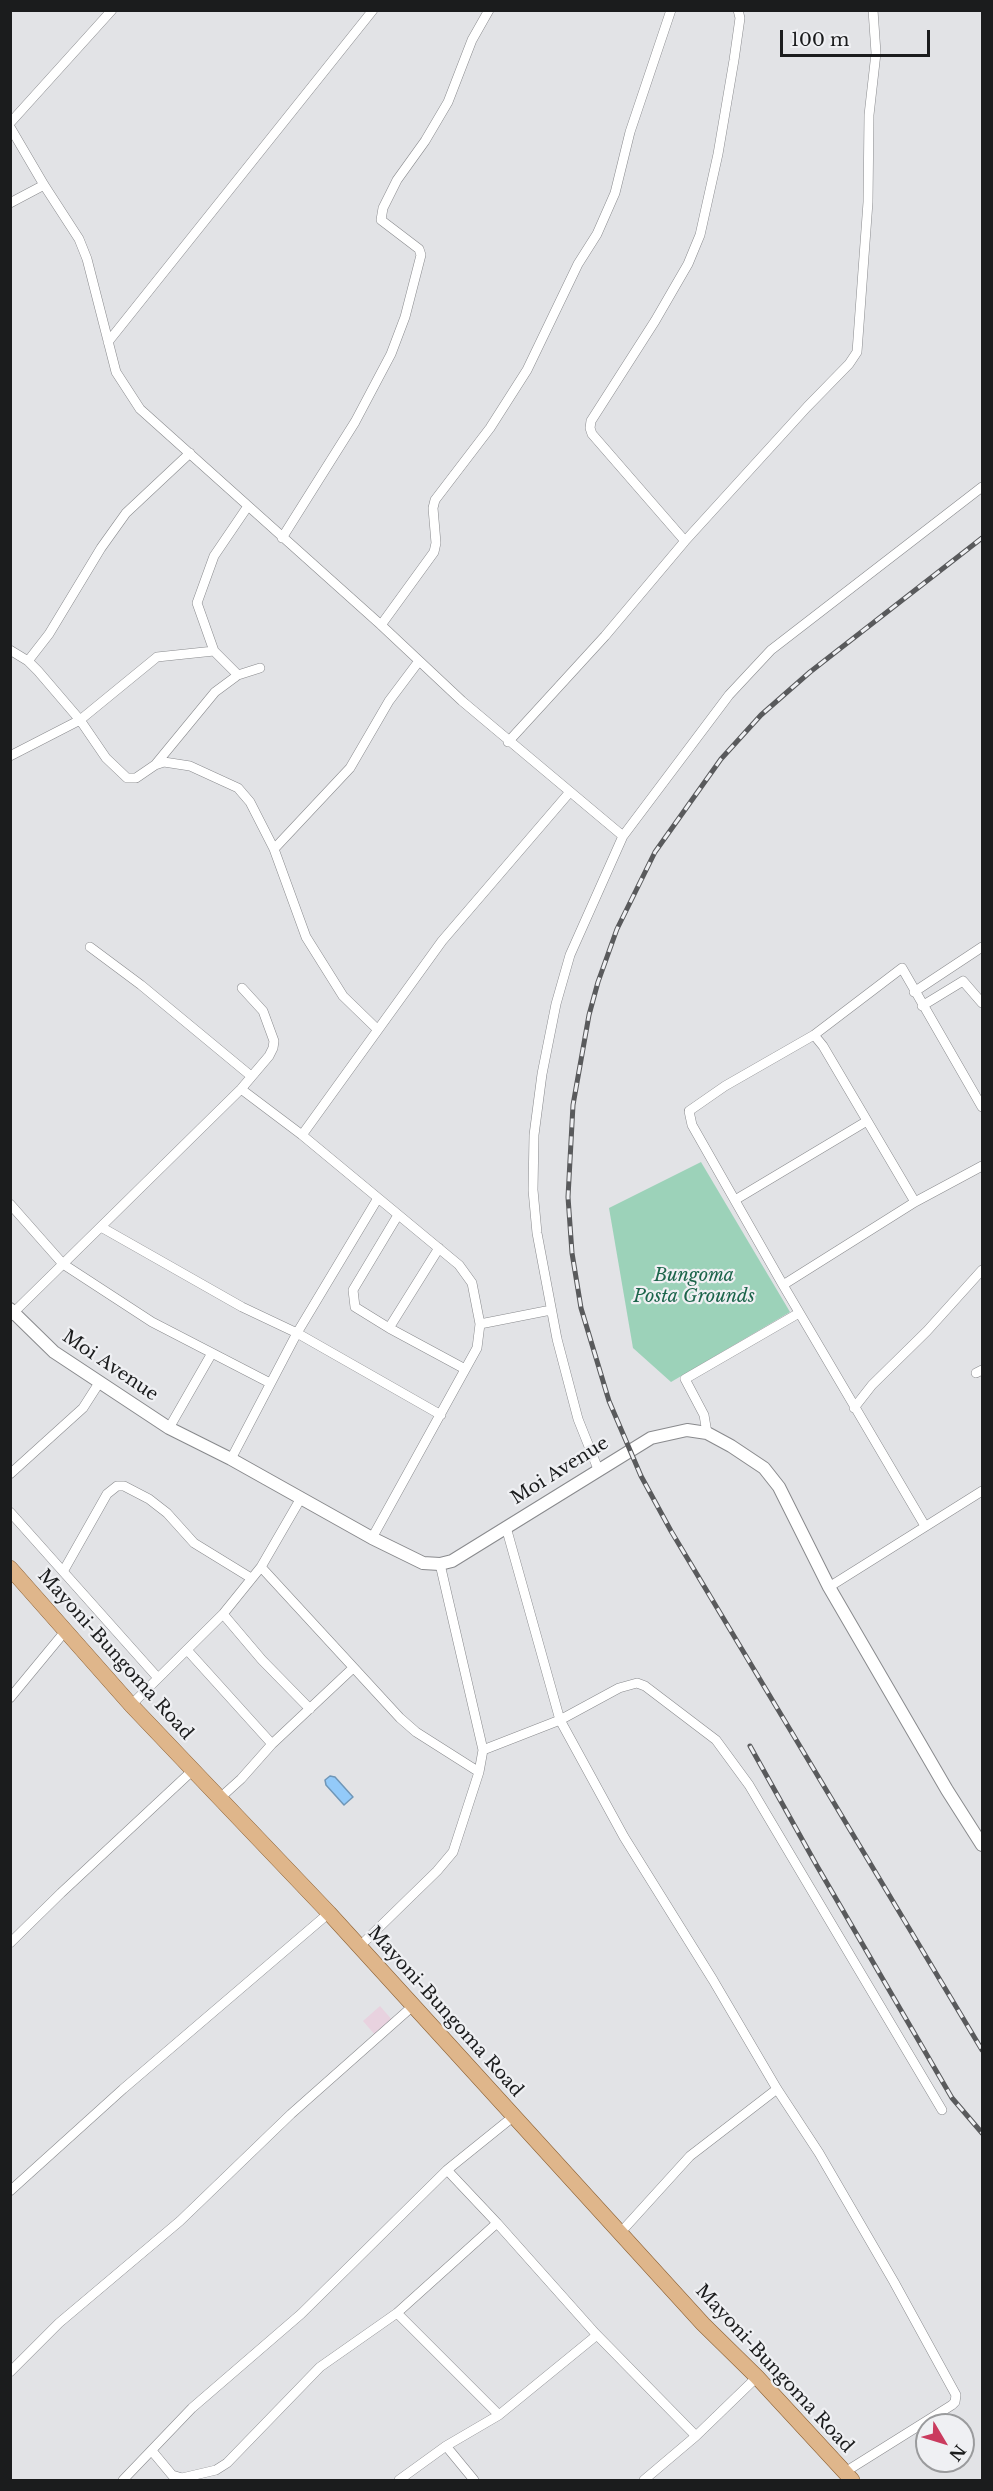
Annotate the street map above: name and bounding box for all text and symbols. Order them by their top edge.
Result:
scale bar [783,18,933,56]
text: 100 m [791,29,849,51]
park label: Bungoma Posta Grounds [633,1265,755,1308]
street label: Moi Avenue [58,1326,162,1406]
street label: Moi Avenue [507,1432,613,1510]
street label: Mayoni-Bungoma Road [33,1565,197,1745]
street label: Mayoni-Bungoma Road [363,1922,527,2102]
street label: Mayoni-Bungoma Road [690,2281,858,2457]
north arrow [915,2413,975,2473]
text: N [945,2441,970,2465]

